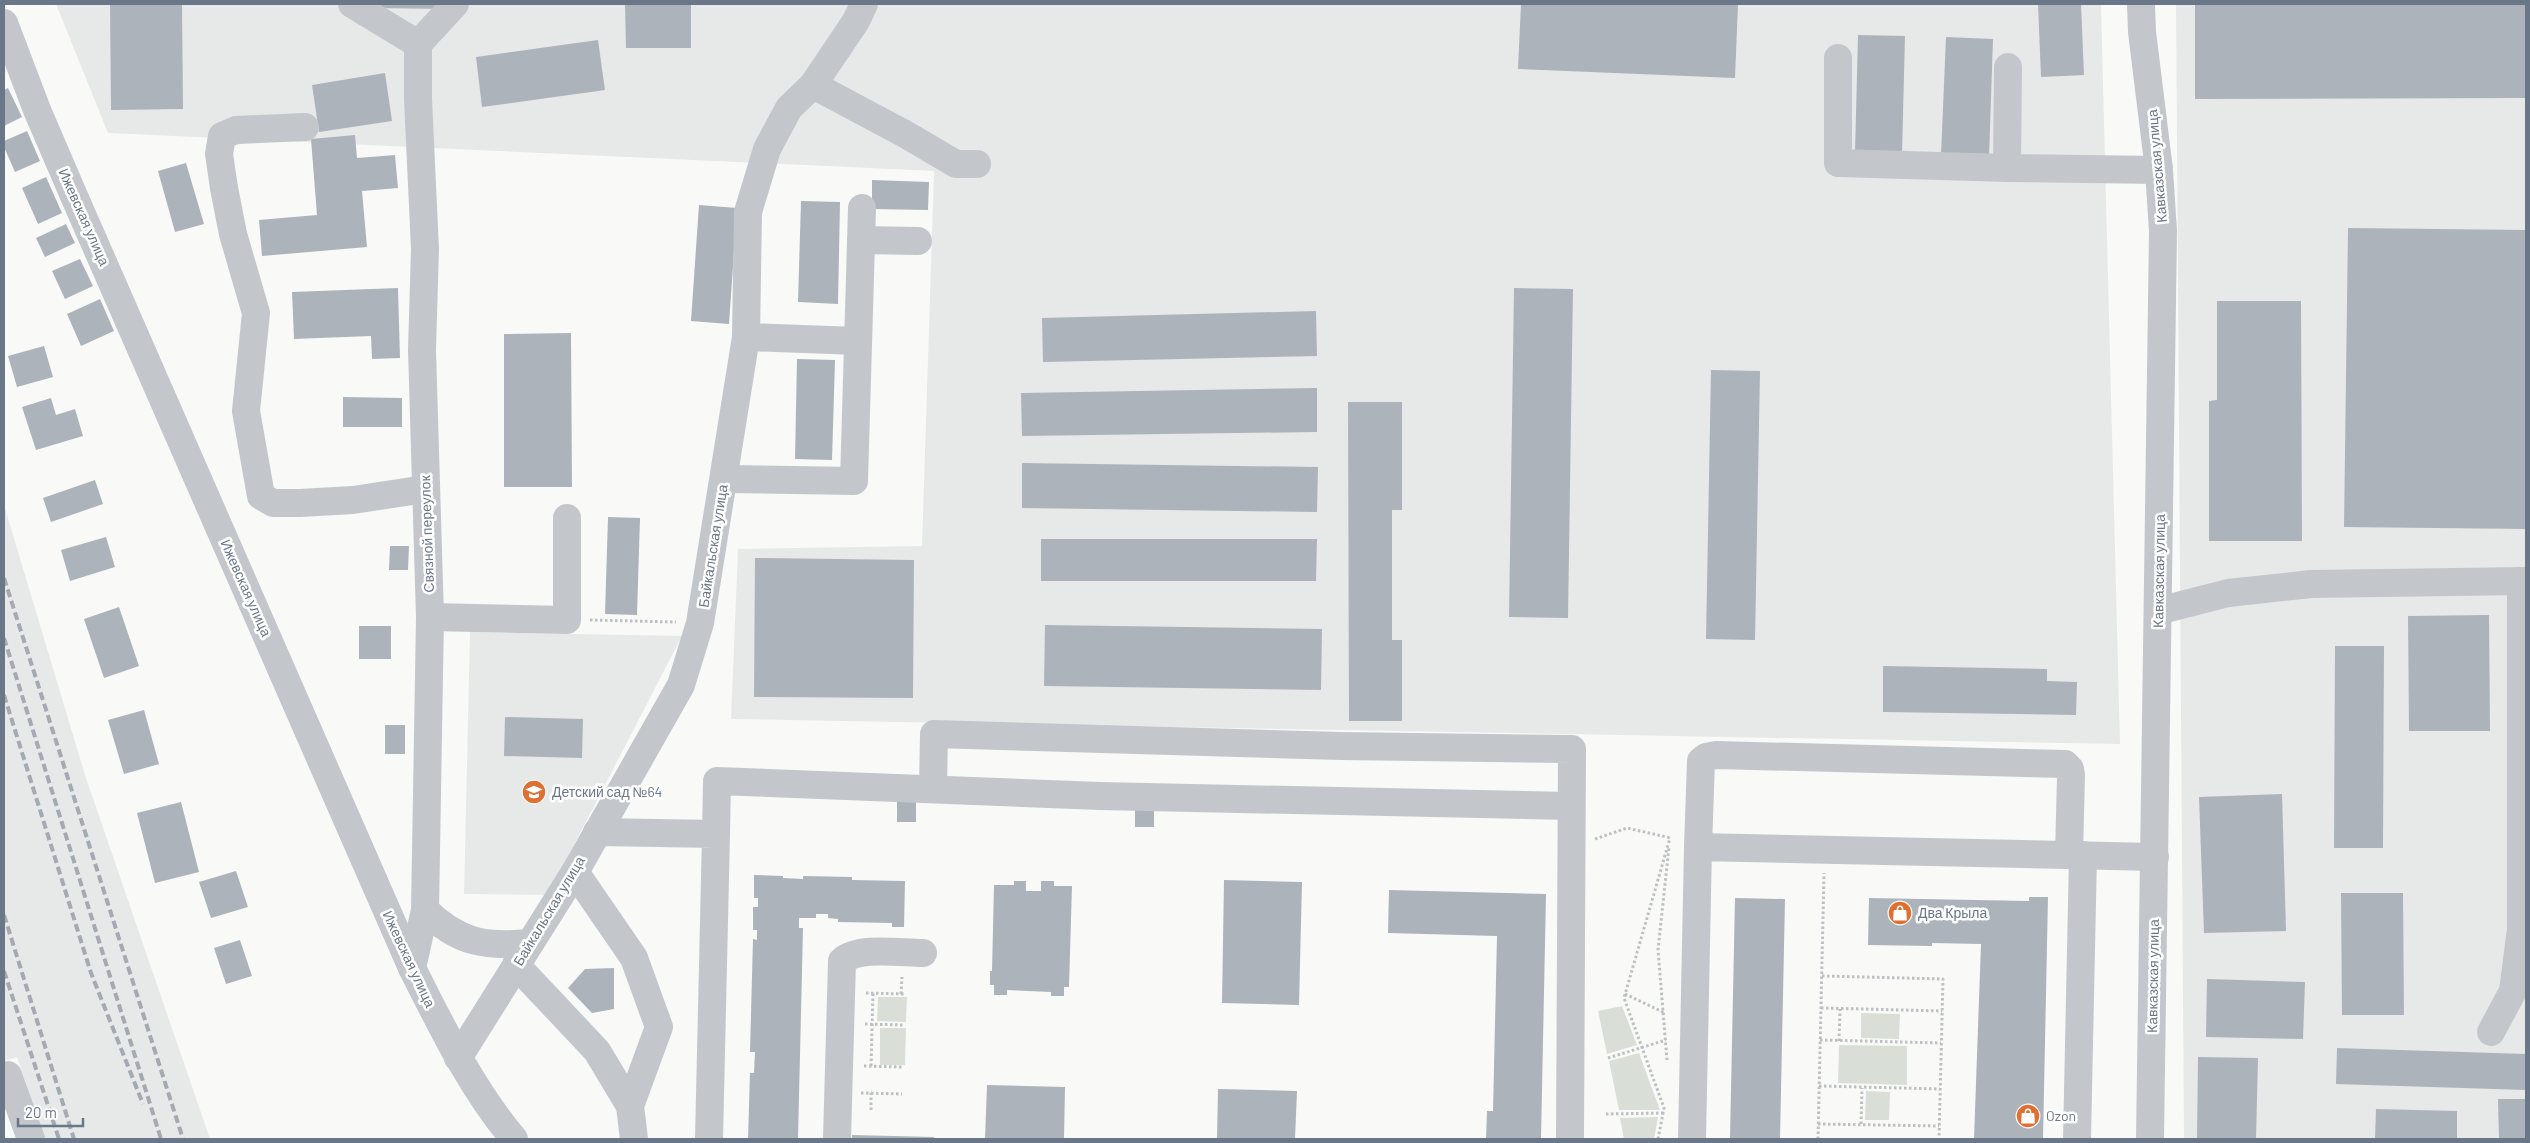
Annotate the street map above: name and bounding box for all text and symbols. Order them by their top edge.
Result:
street label: Кавказская улица [2143,108,2170,223]
street label: Ижевская улица [55,166,114,268]
street label: Связной переулок [416,474,437,593]
street label: Байкальская улица [694,483,731,609]
street label: Кавказская улица [2149,514,2168,628]
street label: Ижевская улица [217,537,276,639]
school or university icon: Детский сад №64 [521,779,547,805]
place label: Детский сад №64 [552,783,662,800]
street label: Байкальская улица [509,853,588,969]
shop icon: Два Крыла [1887,900,1913,926]
place label: Два Крыла [1918,904,1988,921]
street label: Ижевская улица [380,908,439,1010]
street label: Кавказская улица [2143,919,2162,1033]
scale bar [18,1096,82,1128]
text: 20 m [25,1103,57,1121]
shop icon: Ozon [2015,1103,2041,1129]
place label: Ozon [2046,1107,2076,1124]

